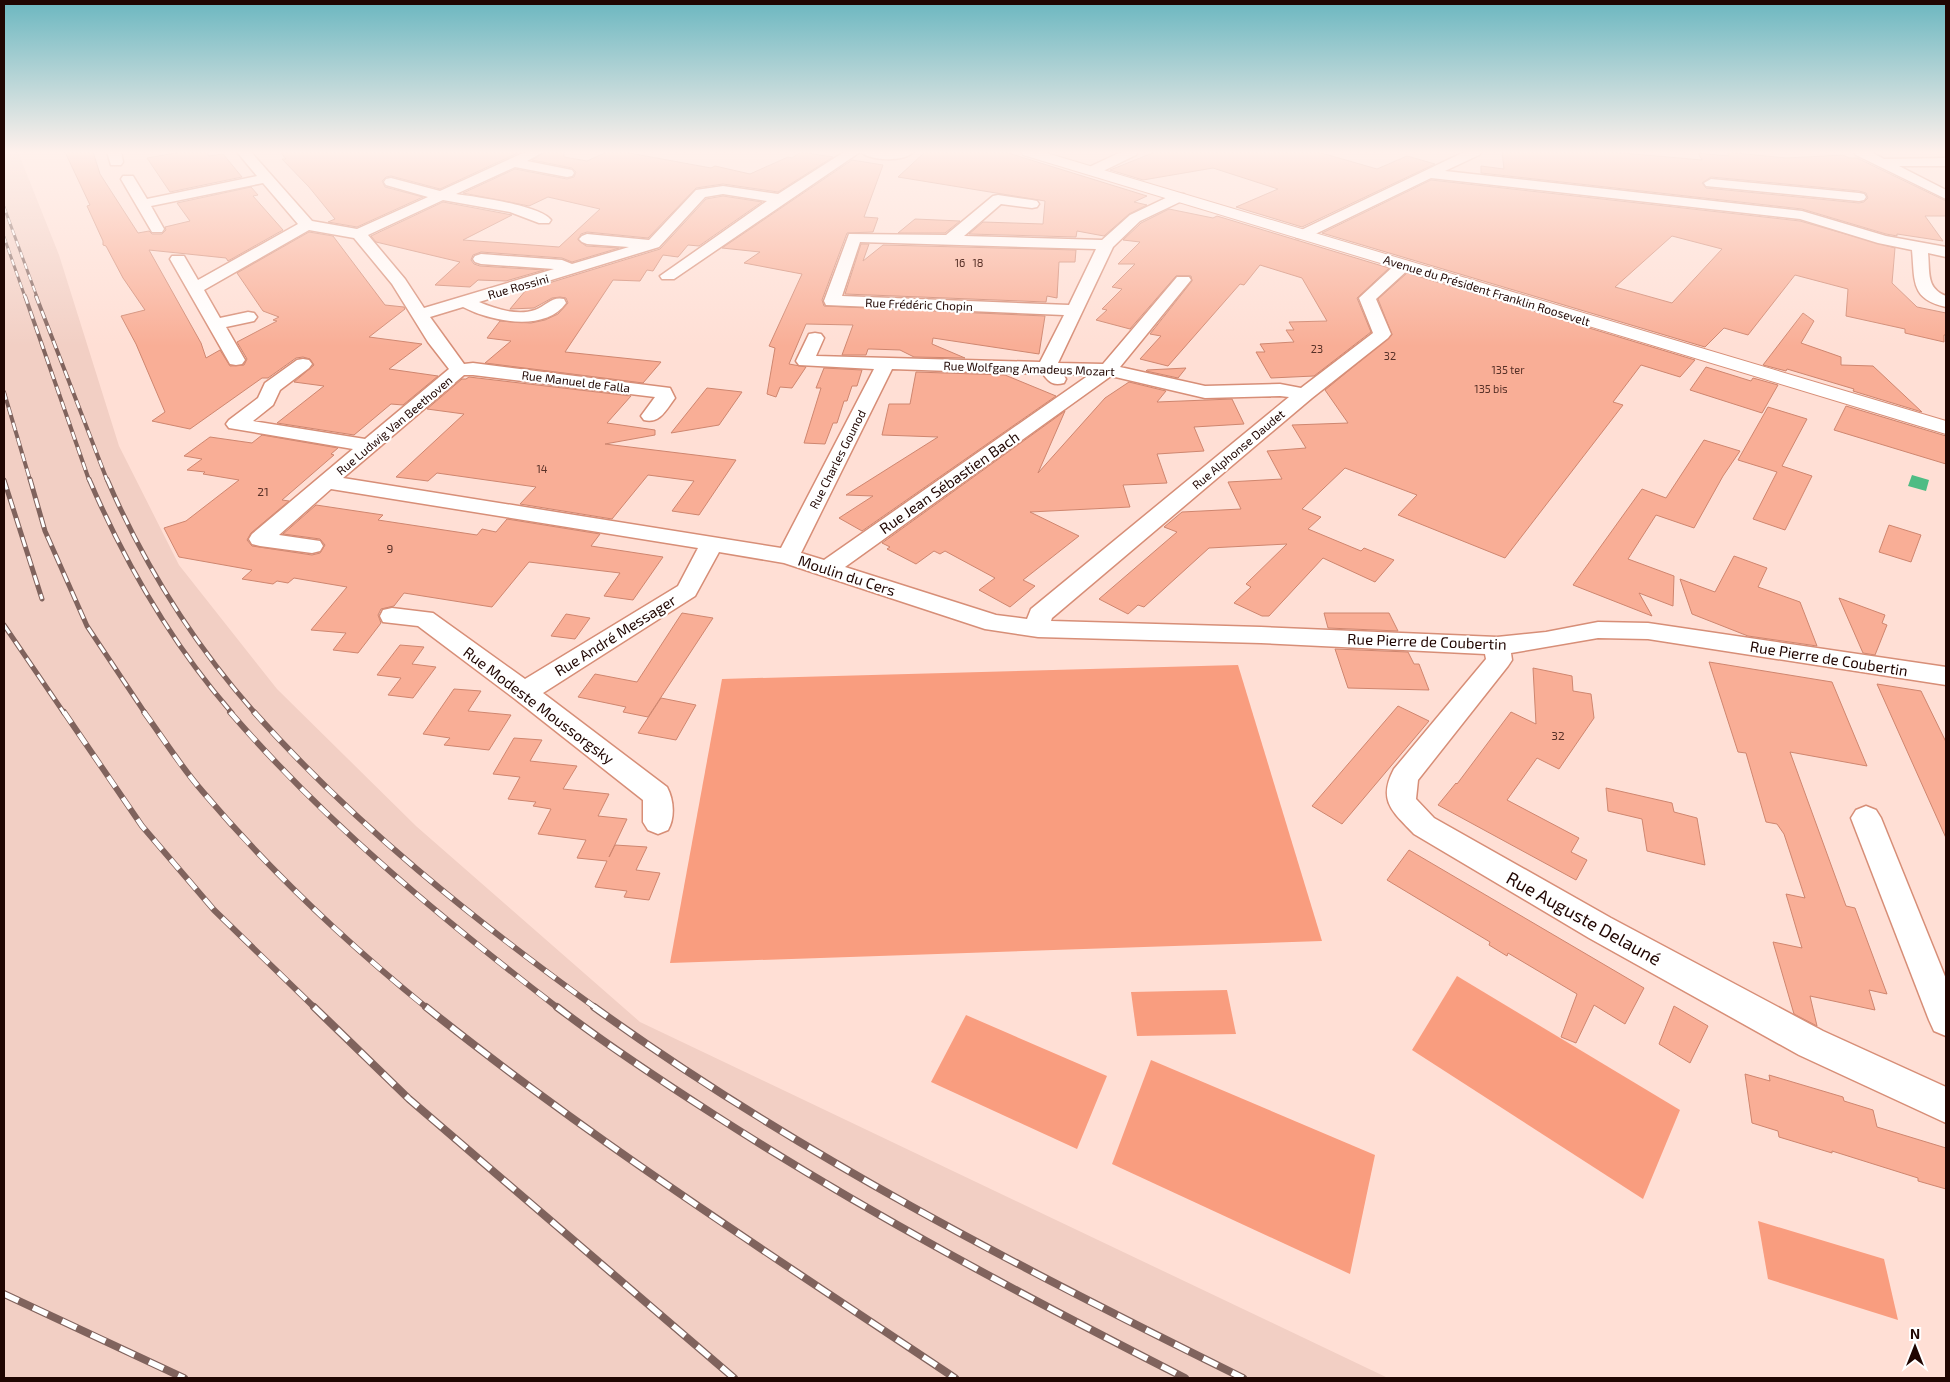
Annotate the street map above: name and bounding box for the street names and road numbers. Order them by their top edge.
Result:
street label: Avenue du Président Franklin Roosevelt [1382,252,1592,328]
street label: Rue Rossini [486,271,550,301]
street label: Rue Frédéric Chopin [865,295,973,313]
street label: Rue Wolfgang Amadeus Mozart [943,358,1115,378]
street label: Rue Manuel de Falla [521,367,631,395]
street label: Rue Ludwig Van Beethoven [333,372,455,478]
street label: Rue Alphonse Daudet [1189,406,1287,492]
street label: Rue Charles Gounod [806,407,868,511]
street label: Rue Jean Sébastien Bach [876,427,1022,537]
street label: Moulin du Cers [796,551,898,599]
street label: Rue André Messager [551,590,679,680]
street label: Rue Pierre de Coubertin [1347,629,1507,653]
street label: Rue Pierre de Coubertin [1749,637,1909,679]
street label: Rue Modeste Moussorgsky [460,643,618,768]
street label: Rue Auguste Delauné [1503,866,1665,970]

